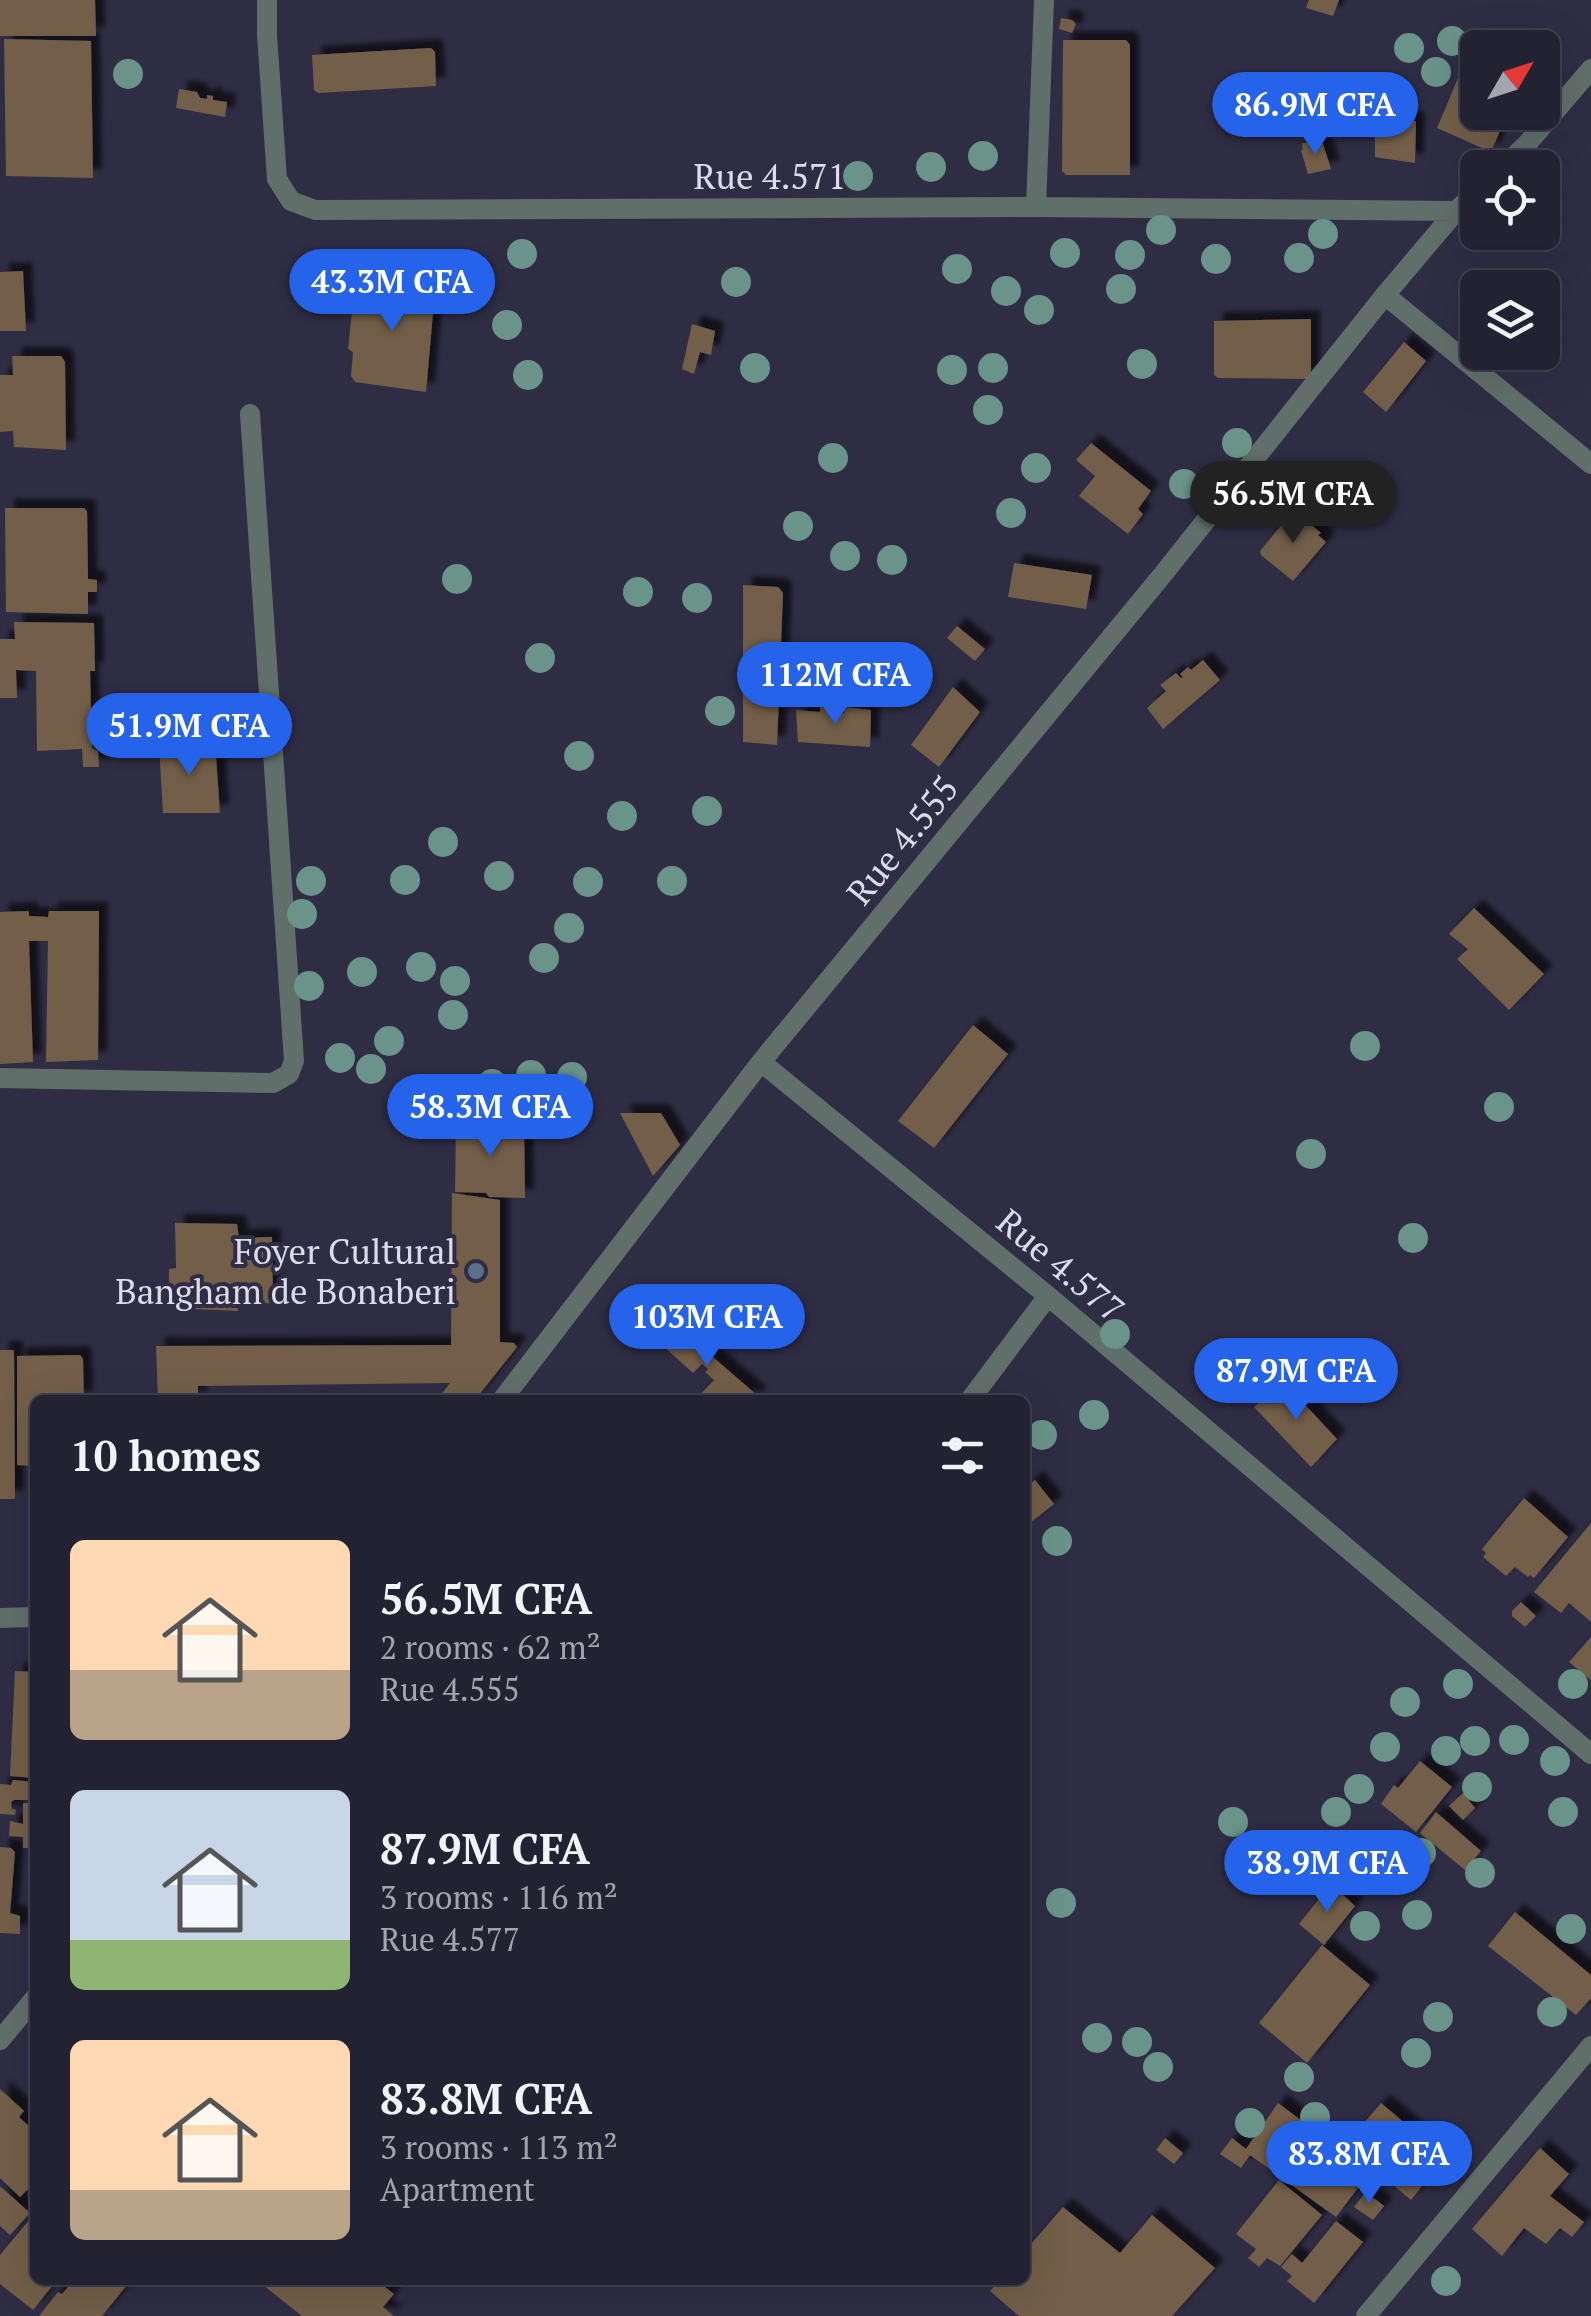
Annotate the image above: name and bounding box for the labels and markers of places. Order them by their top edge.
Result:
pin: 86.9M CFA [1201,72,1429,157]
pin: 43.3M CFA [278,249,506,334]
pin: 56.5M CFA [1179,461,1407,546]
pin: 112M CFA [732,642,938,727]
pin: 51.9M CFA [75,693,303,778]
pin: 58.3M CFA [376,1074,604,1159]
place label: Foyer Cultural Bangham de Bonaberi [115,1228,456,1314]
marker: Foyer Cultural Bangham de Bonaberi [465,1260,487,1282]
pin: 103M CFA [604,1284,810,1369]
pin: 87.9M CFA [1182,1338,1410,1423]
pin: 38.9M CFA [1213,1830,1441,1915]
pin: 83.8M CFA [1255,2121,1483,2206]

